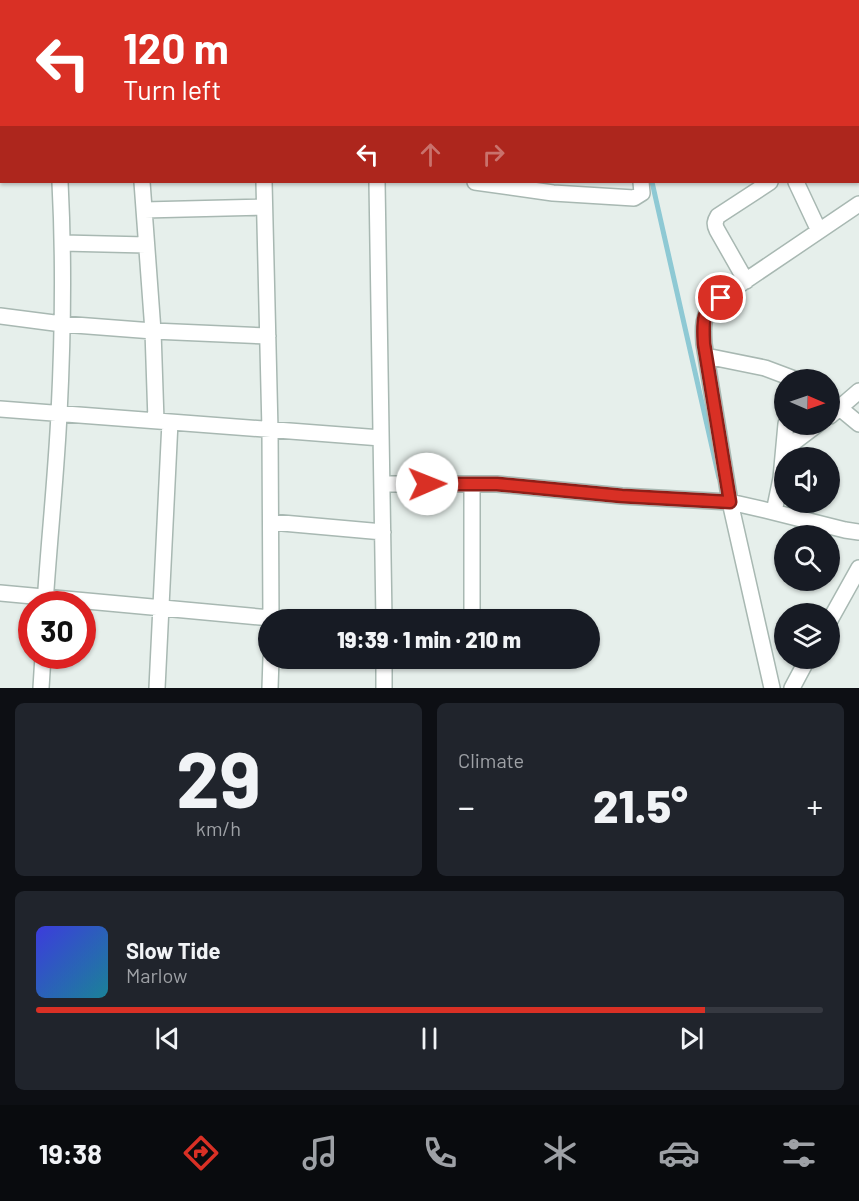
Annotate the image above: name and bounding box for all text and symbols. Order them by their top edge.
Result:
text: 120 m [123,22,229,72]
icon: left [24,24,102,102]
text: Turn left [123,73,221,105]
icon: left [351,138,384,171]
icon: ahead [414,138,447,171]
icon: right [477,138,510,171]
pin [695,272,746,323]
icon: arrive [704,281,737,314]
north arrow [774,369,840,435]
map controls [774,369,840,669]
button: sound [774,447,840,513]
position arrow [395,452,459,516]
button: search [774,525,840,591]
speed limit sign: 30 [18,591,96,669]
button: layers [774,603,840,669]
text: 19:39 · 1 min · 210 m [337,626,521,652]
text: 29 [176,730,261,824]
text: Climate [458,748,524,772]
text: 21.5° [593,778,688,832]
text: − [458,786,475,826]
text: + [807,786,823,826]
text: km/h [196,816,241,840]
text: Slow Tide [126,937,221,963]
text: Marlow [126,963,187,987]
icon: previous [151,1022,184,1055]
icon: pause [413,1022,446,1055]
icon: next [675,1022,708,1055]
icon: directions [180,1132,222,1174]
icon: music [299,1132,341,1174]
icon: phone [419,1132,461,1174]
icon: climate [539,1132,581,1174]
icon: car [658,1132,700,1174]
icon: filters [778,1132,820,1174]
text: 19:38 [39,1137,102,1169]

